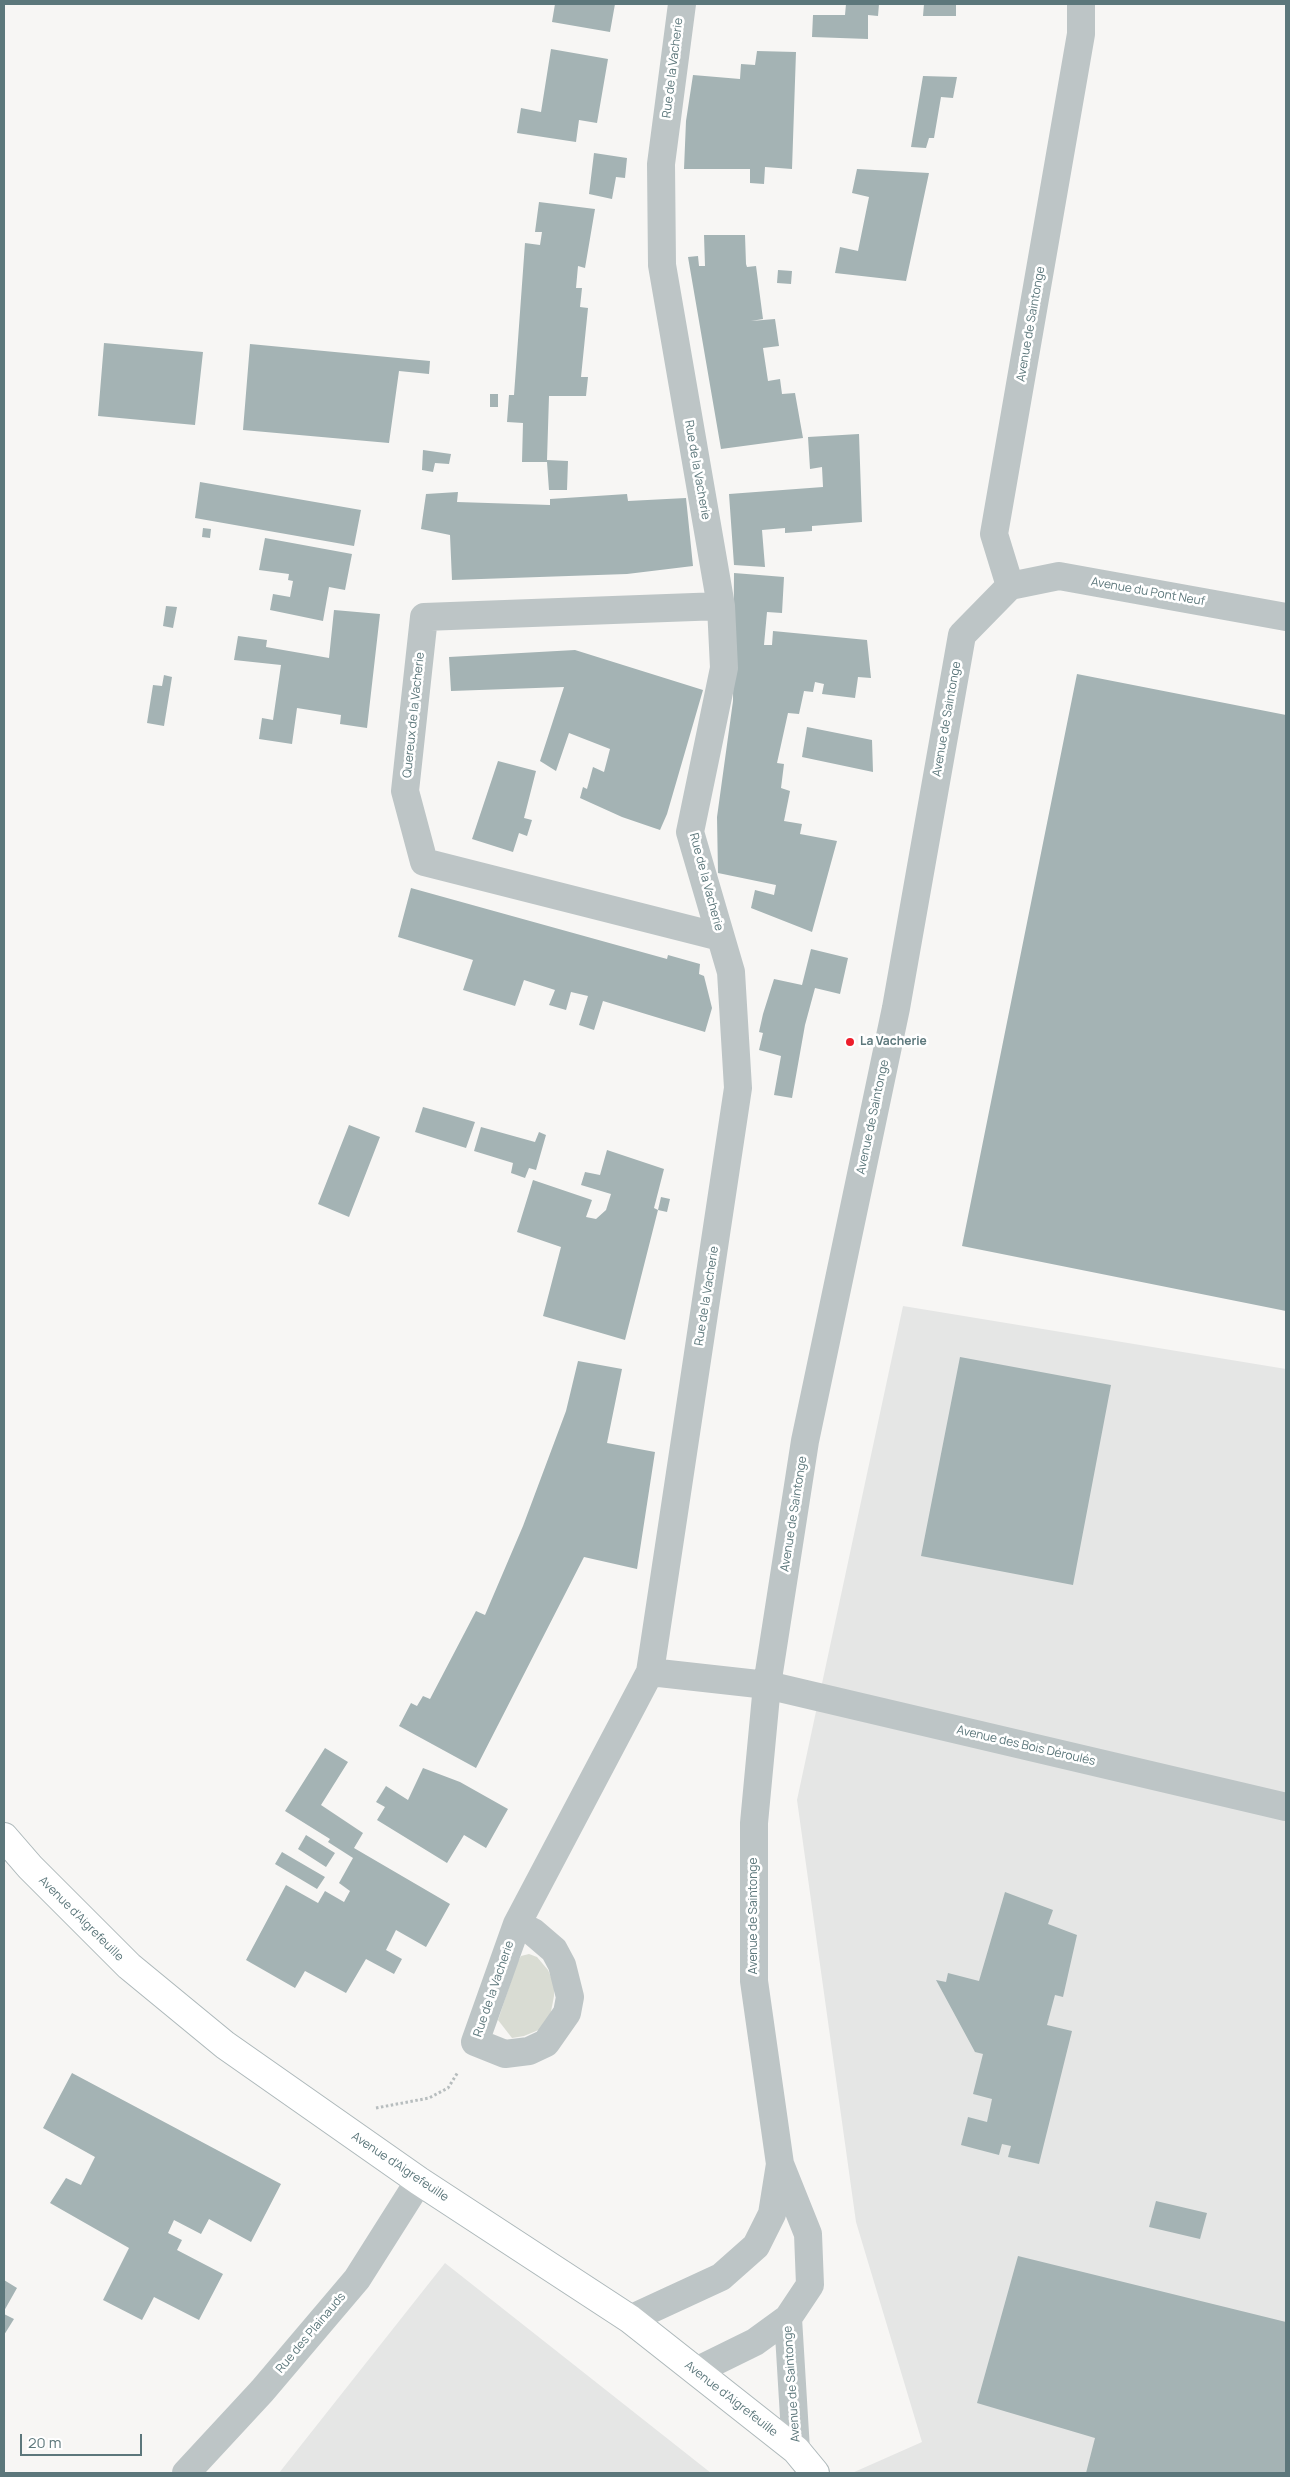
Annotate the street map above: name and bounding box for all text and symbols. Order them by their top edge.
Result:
street label: Rue de la Vacherie [660,17,686,119]
street label: Avenue de Saintonge [1014,265,1048,383]
street label: Rue de la Vacherie [681,419,713,521]
street label: Avenue du Pont Neuf [1090,575,1206,609]
street label: Quereux de la Vacherie [400,651,428,779]
street label: Avenue de Saintonge [930,660,964,778]
street label: Rue de la Vacherie [686,831,726,933]
place label: La Vacherie [860,1035,927,1049]
marker: La Vacherie [844,1036,856,1048]
street label: Avenue de Saintonge [854,1058,892,1176]
street label: Rue de la Vacherie [692,1245,722,1347]
street label: Avenue de Saintonge [778,1455,810,1573]
street label: Avenue des Bois Déroulés [955,1723,1097,1769]
street label: Avenue de Saintonge [747,1858,761,1974]
street label: Avenue d'Aigrefeuille [36,1874,126,1964]
street label: Rue de la Vacherie [471,1939,517,2039]
street label: Avenue d'Aigrefeuille [349,2129,451,2205]
street label: Rue des Plainauds [273,2290,349,2376]
street label: Avenue de Saintonge [781,2325,803,2443]
street label: Avenue d'Aigrefeuille [682,2358,780,2440]
scale bar [22,2424,145,2456]
text: 20 m [28,2432,61,2453]

